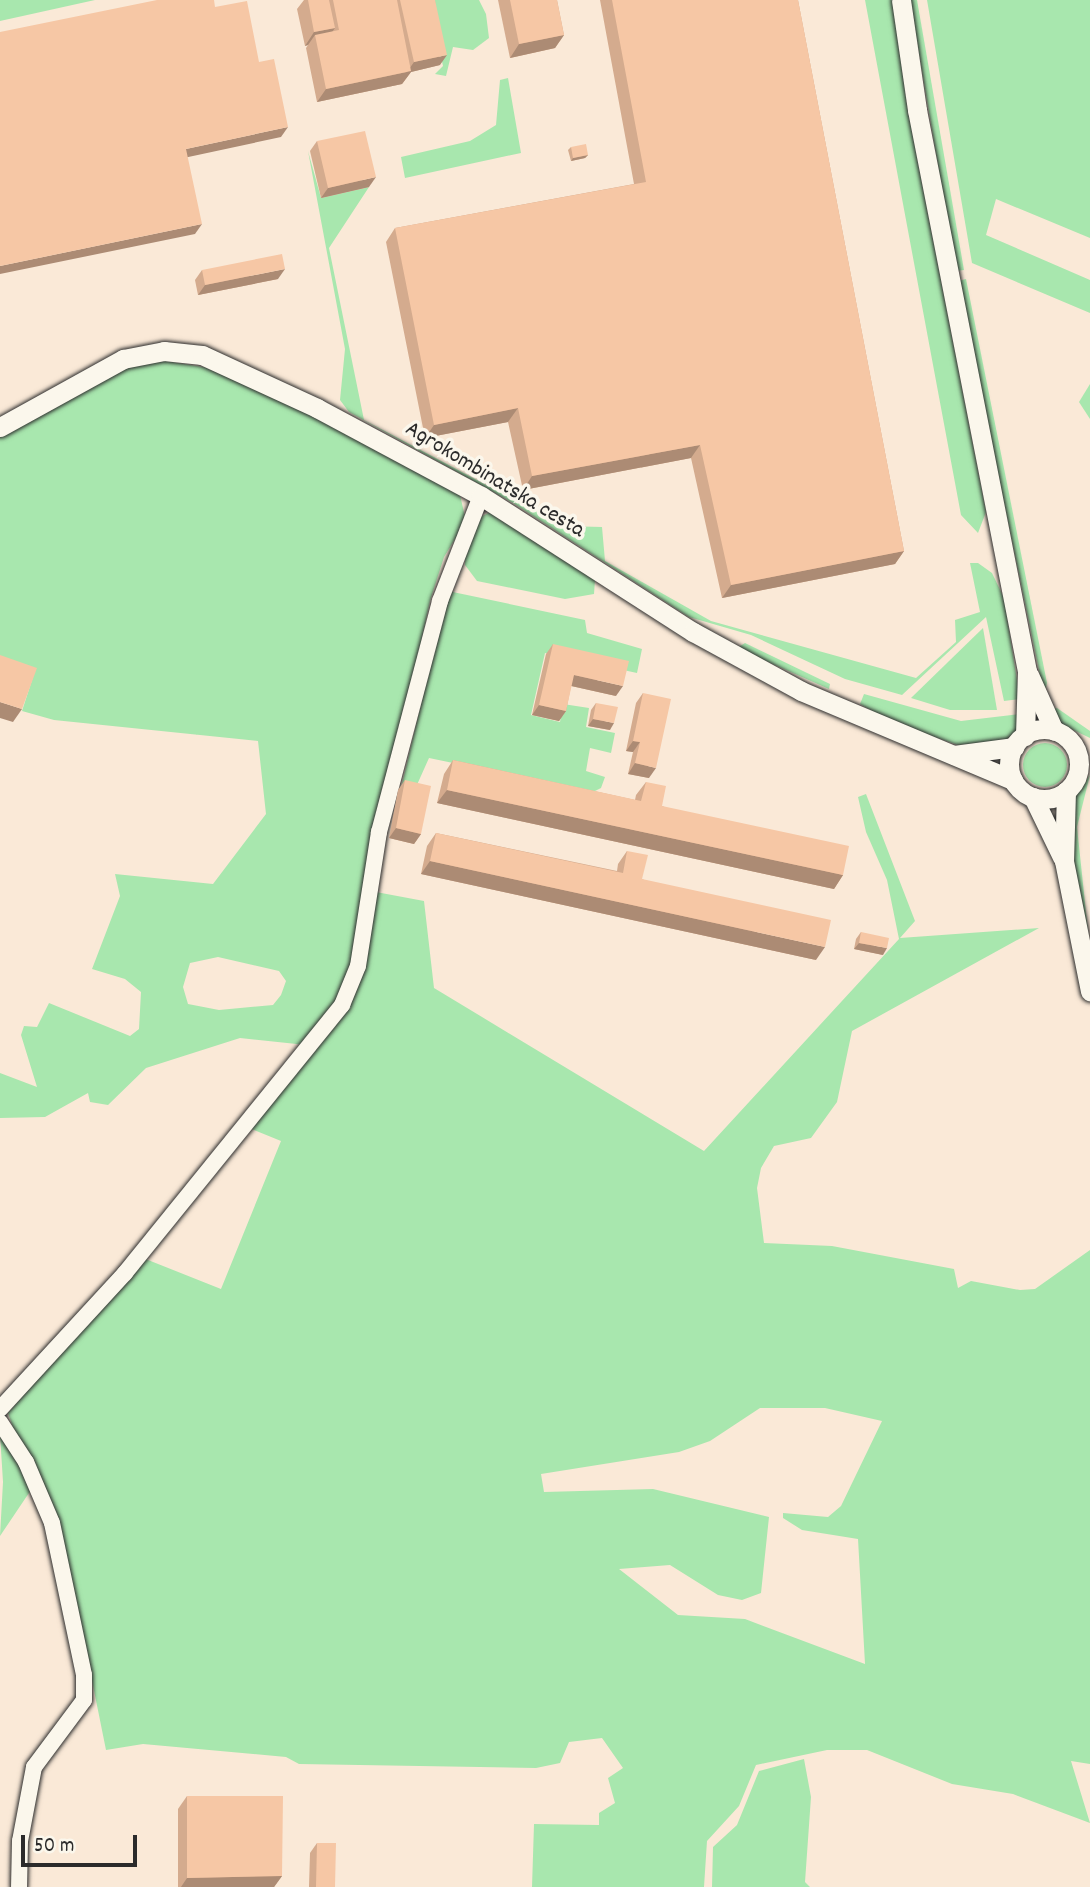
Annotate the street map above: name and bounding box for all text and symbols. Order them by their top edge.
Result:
street label: Agrokombinatska cesta [399,417,589,545]
scale bar [24,1820,140,1864]
text: 50 m [34,1832,74,1862]

